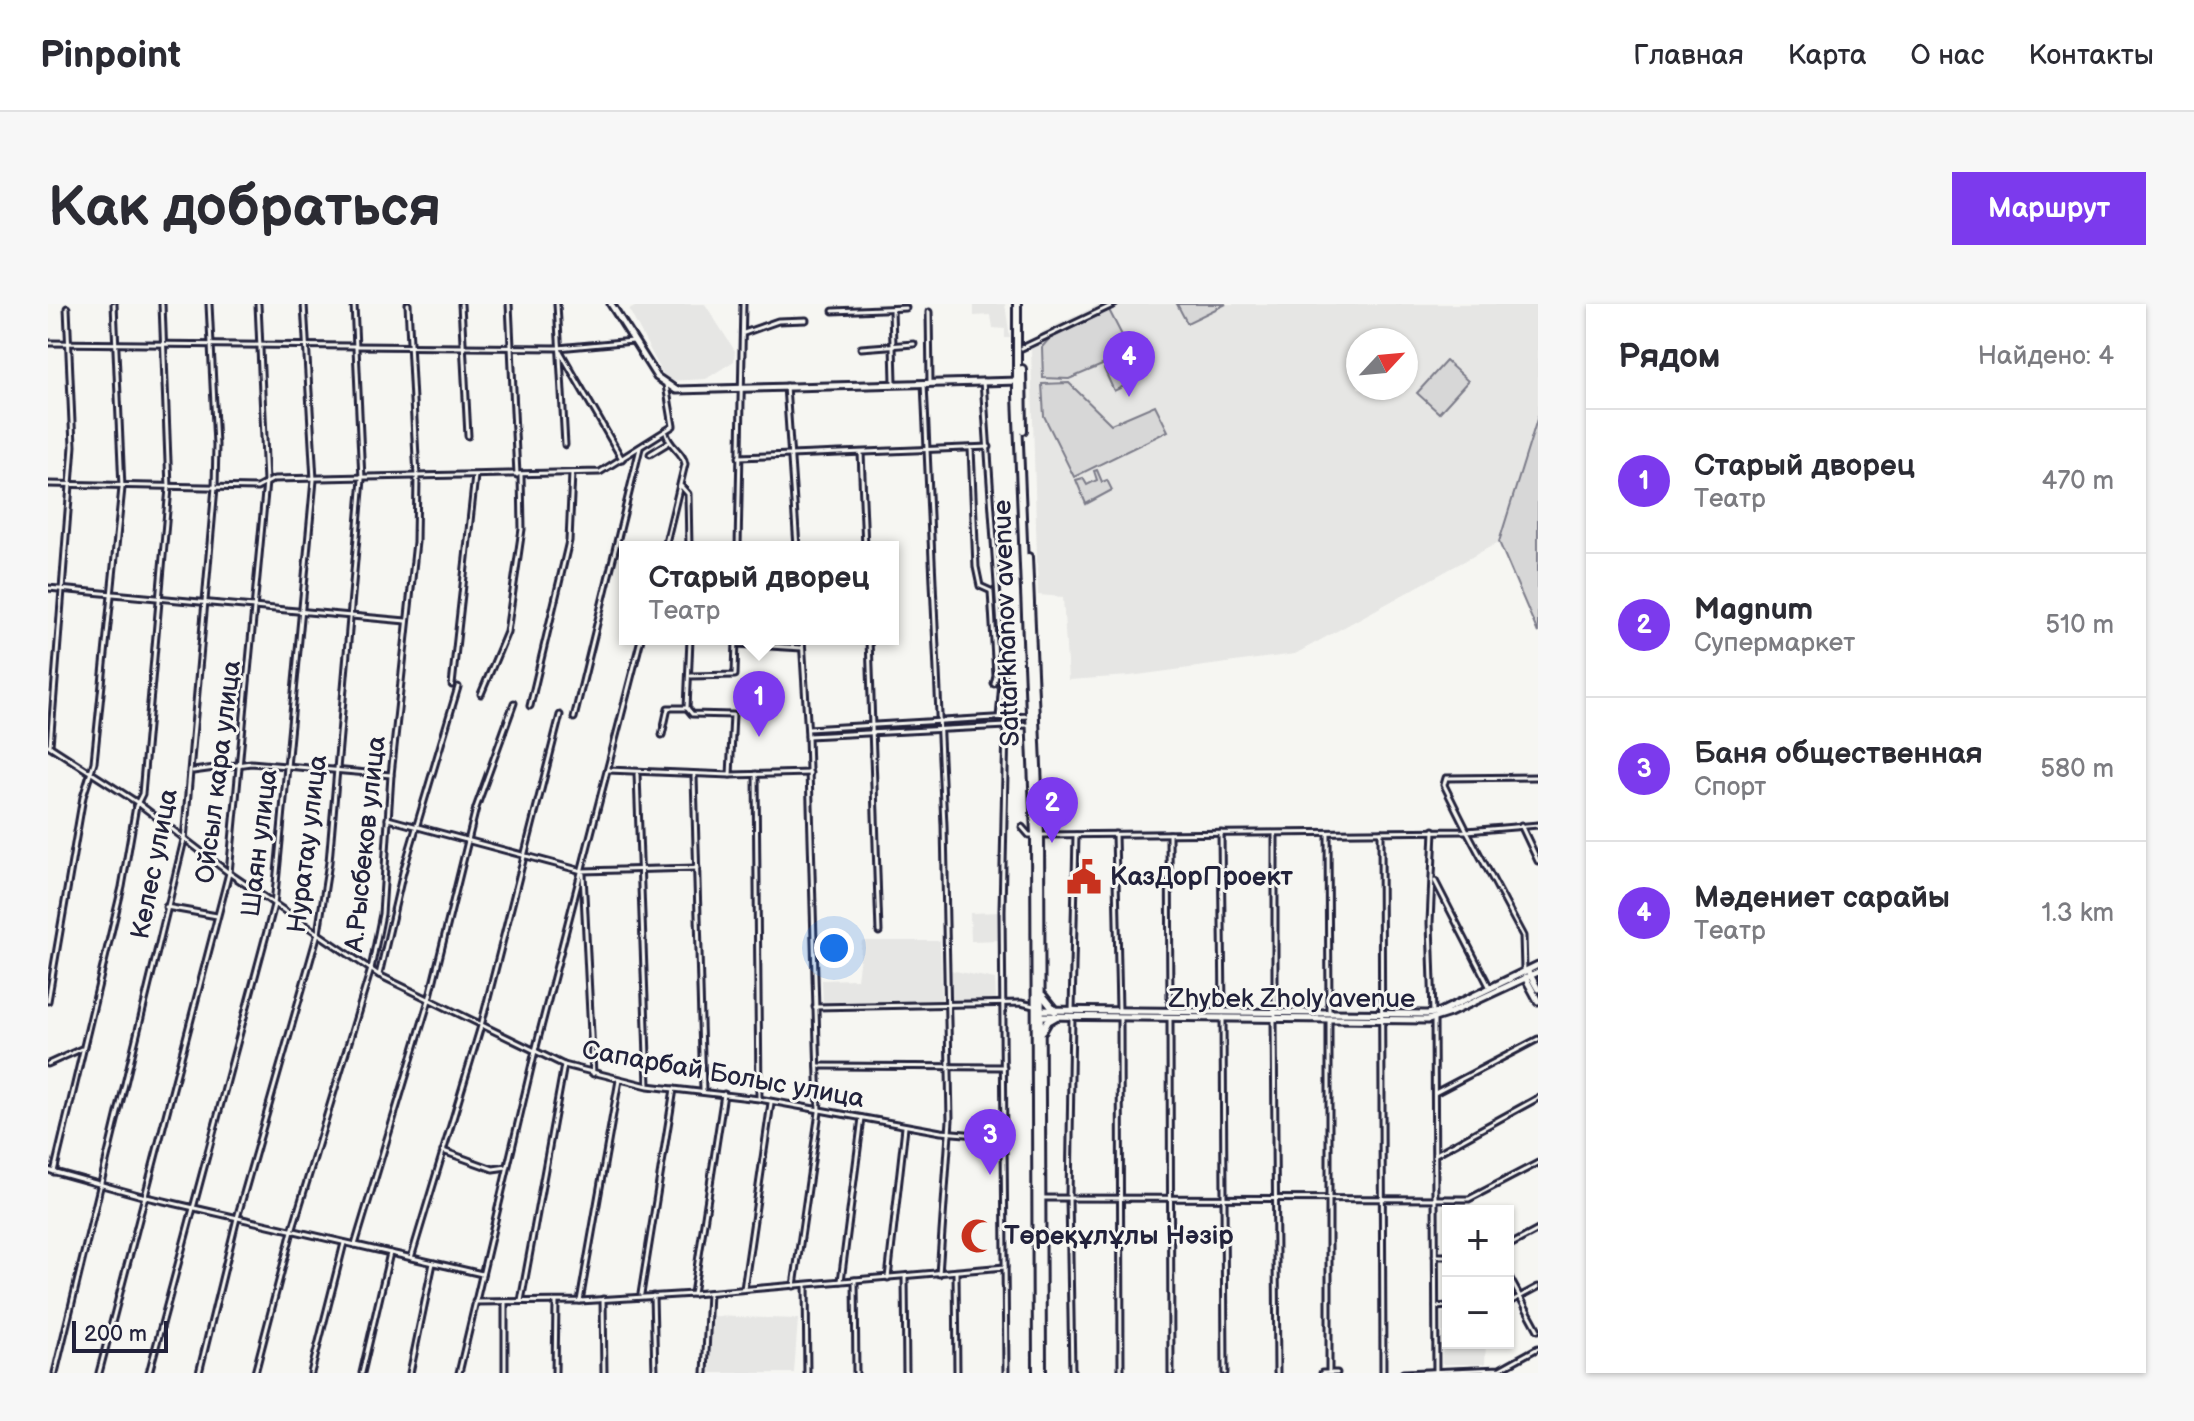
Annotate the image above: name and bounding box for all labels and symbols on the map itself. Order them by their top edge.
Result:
north arrow [1346,328,1418,400]
pin: 4 [1103,331,1155,397]
street label: Sattarkhanov avenue [987,499,1027,747]
street label: Ойсыл кара улица [190,659,248,885]
pin: 1 [733,671,785,737]
street label: А.Рысбеков улица [339,734,393,955]
street label: Нуратау улица [282,753,334,935]
street label: Шаян улица [236,767,284,919]
pin: 2 [1026,777,1078,843]
street label: Келес улица [125,786,185,942]
public building icon: КазДорПроект [1065,858,1103,896]
place label: КазДорПроект [1110,862,1294,893]
your location [814,928,854,968]
street label: Zhybek Zholy avenue [1168,984,1415,1015]
street label: Сапарбай Болыс улица [579,1035,867,1115]
pin: 3 [964,1109,1016,1175]
mosque icon: Төреқұлұлы Нәзір [959,1217,997,1255]
place label: Төреқұлұлы Нәзір [1004,1221,1234,1252]
scale bar [72,1317,168,1353]

